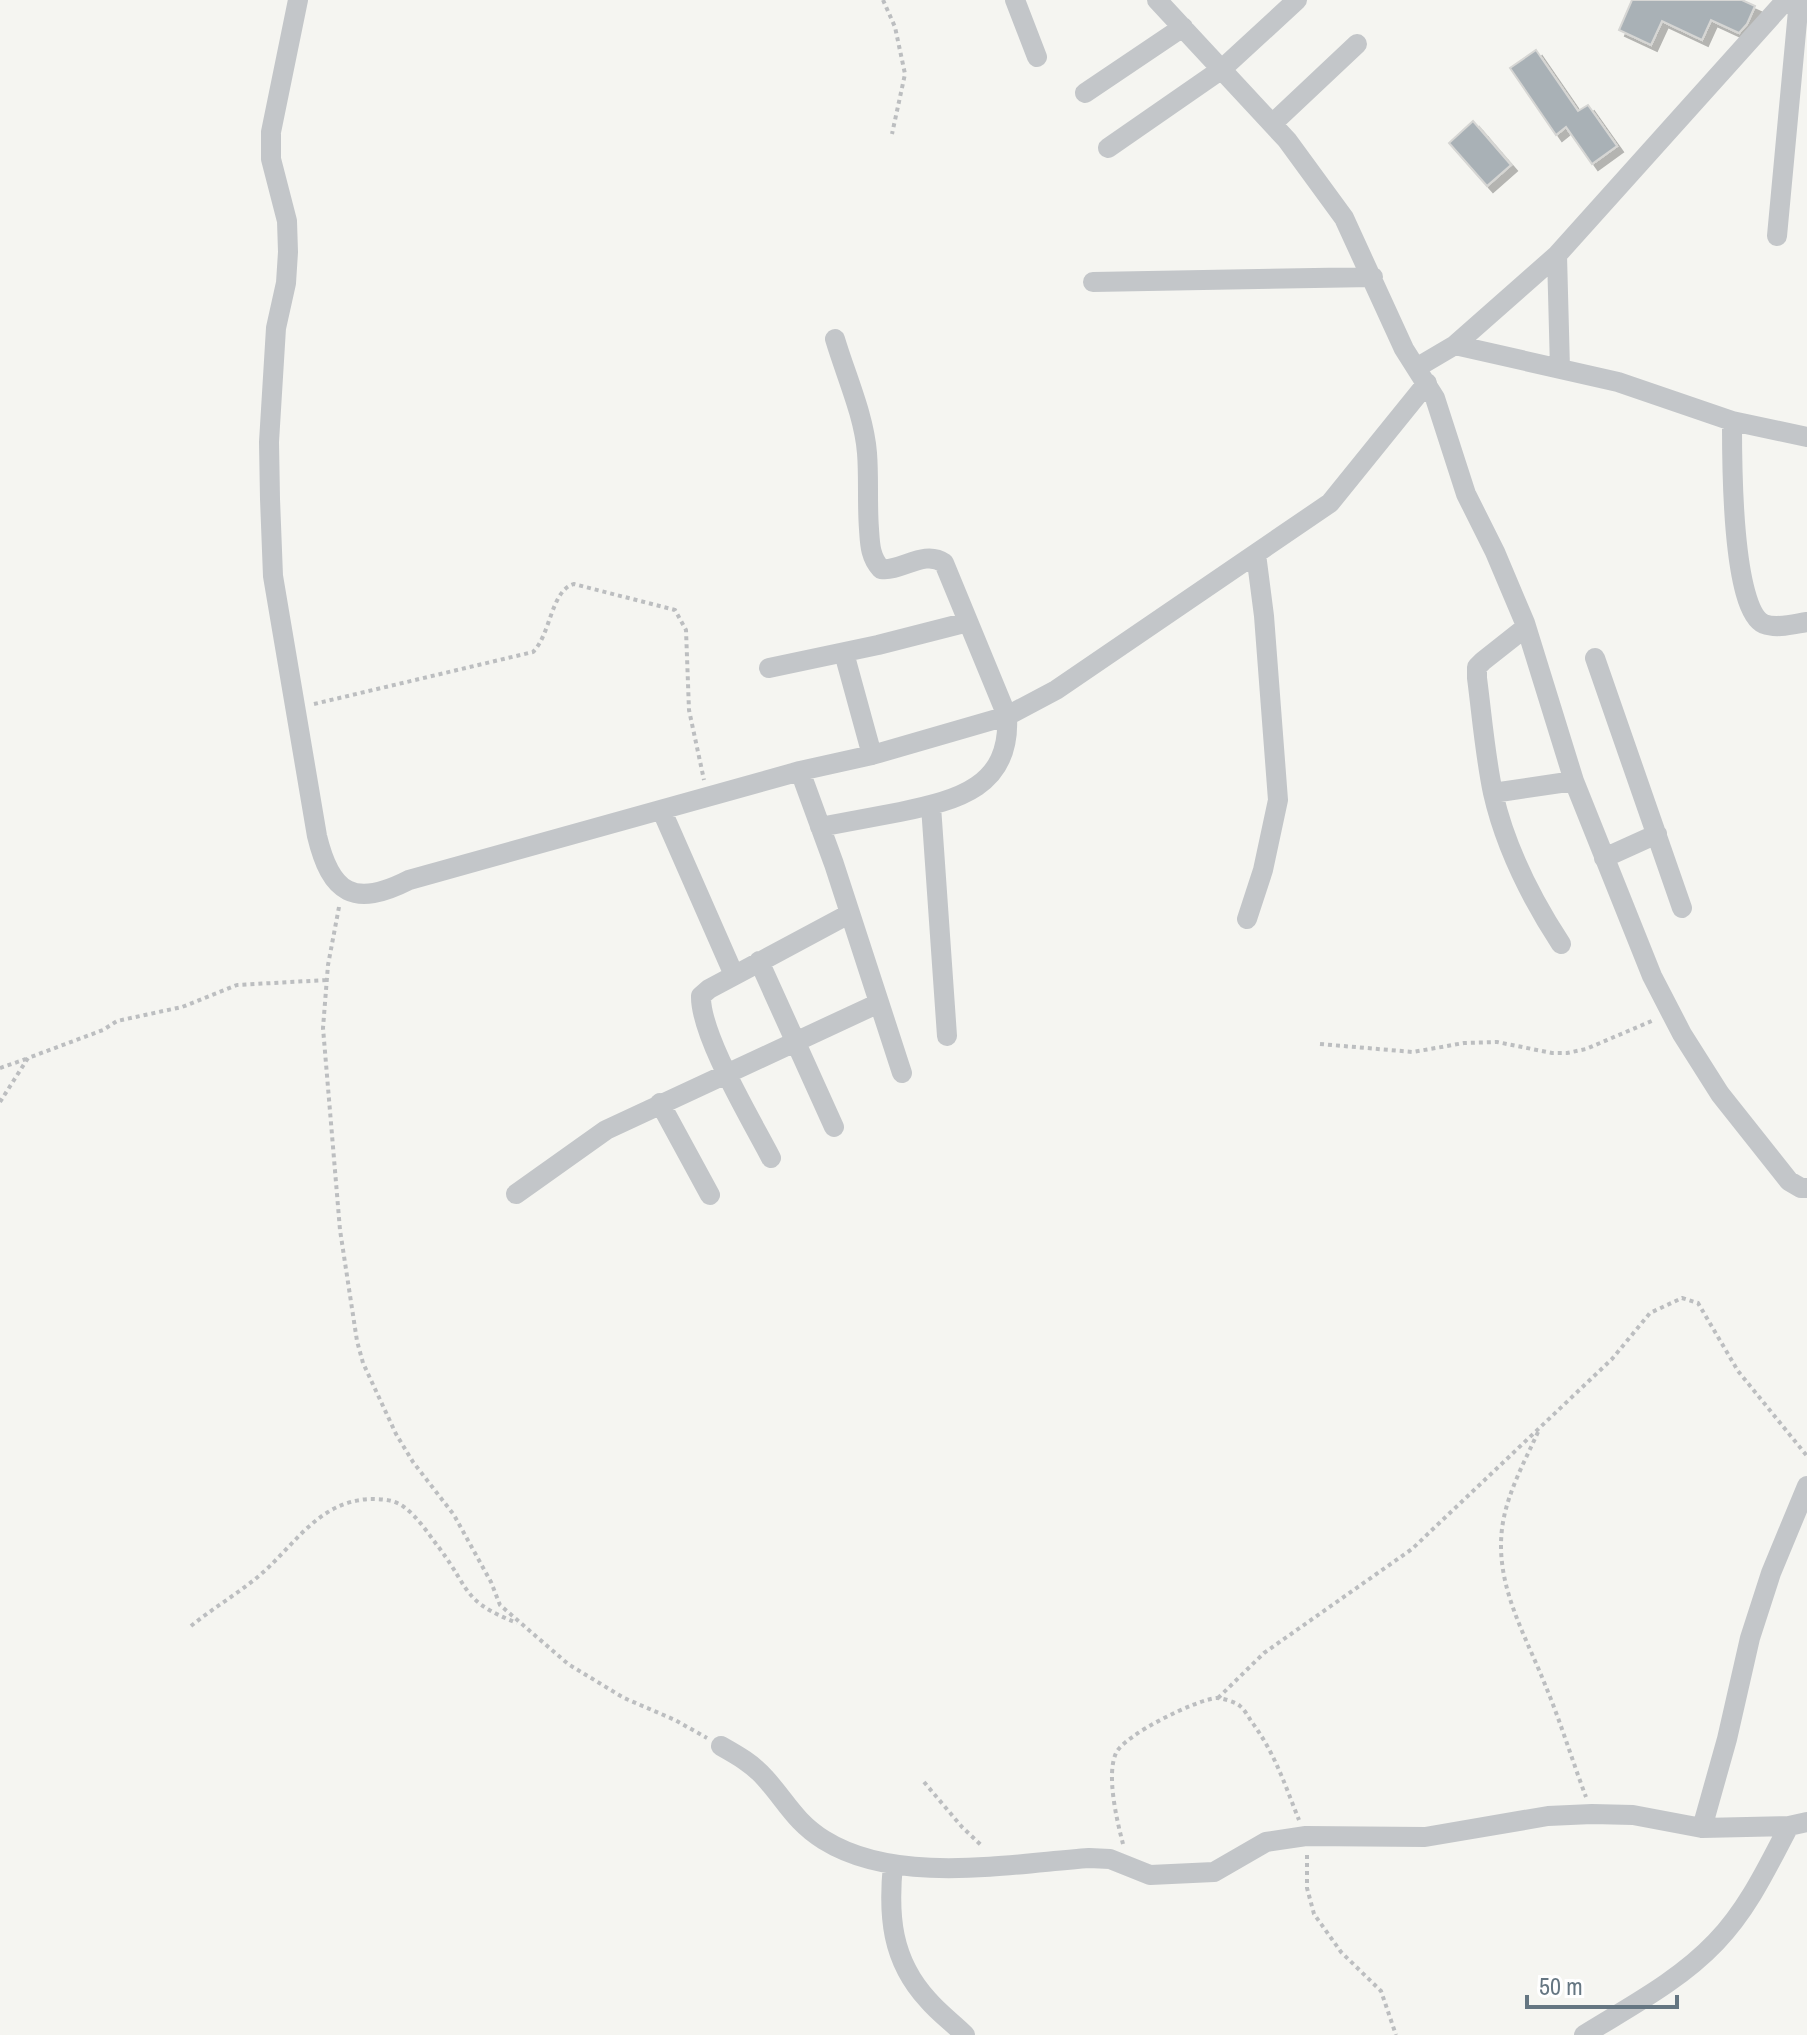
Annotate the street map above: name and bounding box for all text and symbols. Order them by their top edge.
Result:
scale bar [1527,1959,1677,2009]
text: 50 m [1539,1970,1583,2002]

